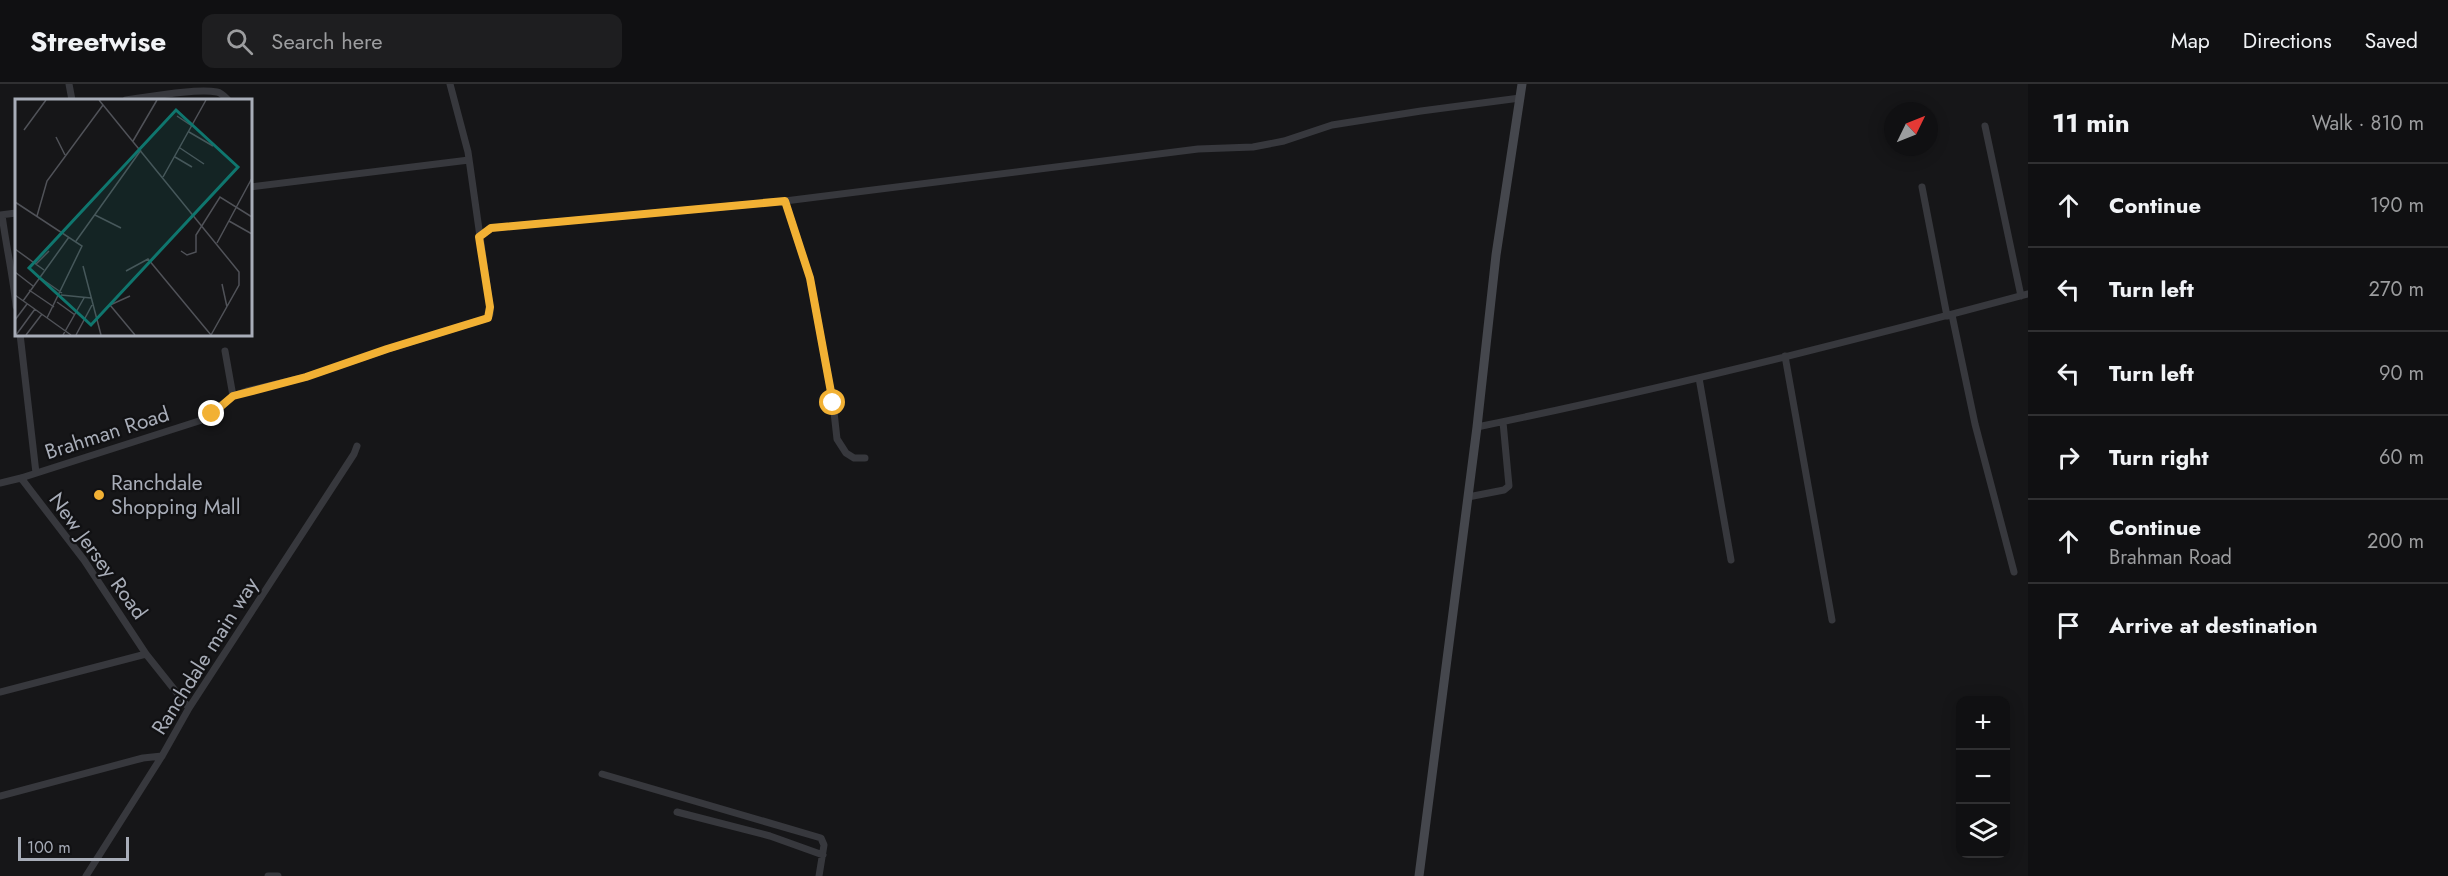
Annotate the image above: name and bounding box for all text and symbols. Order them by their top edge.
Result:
search box [202,14,622,68]
text: Streetwise [30,21,166,62]
icon: search [223,25,256,58]
text: Search here [271,25,383,57]
text: Map [2171,26,2210,56]
text: Directions [2243,26,2332,56]
text: Saved [2365,26,2418,56]
inset map [15,99,252,336]
north arrow [1884,102,1938,156]
text: 11 min [2052,104,2130,142]
text: Walk · 810 m [2312,109,2424,138]
icon: ahead [2052,189,2085,222]
text: Continue [2109,189,2201,221]
text: 190 m [2370,191,2424,220]
icon: left [2052,273,2085,306]
text: Turn left [2109,273,2194,305]
text: 270 m [2369,275,2424,304]
icon: left [2052,357,2085,390]
text: Turn left [2109,357,2194,389]
text: 90 m [2379,359,2424,388]
route start [819,389,845,415]
street label: Brahman Road [41,399,173,467]
route end [198,400,224,426]
icon: right [2052,441,2085,474]
text: Turn right [2109,441,2209,473]
text: 60 m [2379,443,2424,472]
place label: Ranchdale Shopping Mall [111,468,240,522]
street label: New Jersey Road [42,486,154,626]
marker: Ranchdale Shopping Mall [92,488,106,502]
text: Continue [2109,511,2201,543]
icon: ahead [2052,525,2085,558]
text: 200 m [2367,527,2424,556]
text: Brahman Road [2109,543,2232,572]
street label: Ranchdale main way [144,571,266,741]
icon: arrive [2052,609,2085,642]
text: Arrive at destination [2109,609,2318,641]
map controls [1956,696,2010,858]
button: + [1956,696,2010,750]
button: − [1956,750,2010,804]
button: layers [1956,804,2010,858]
scale bar [18,834,129,862]
text: 100 m [27,836,71,859]

